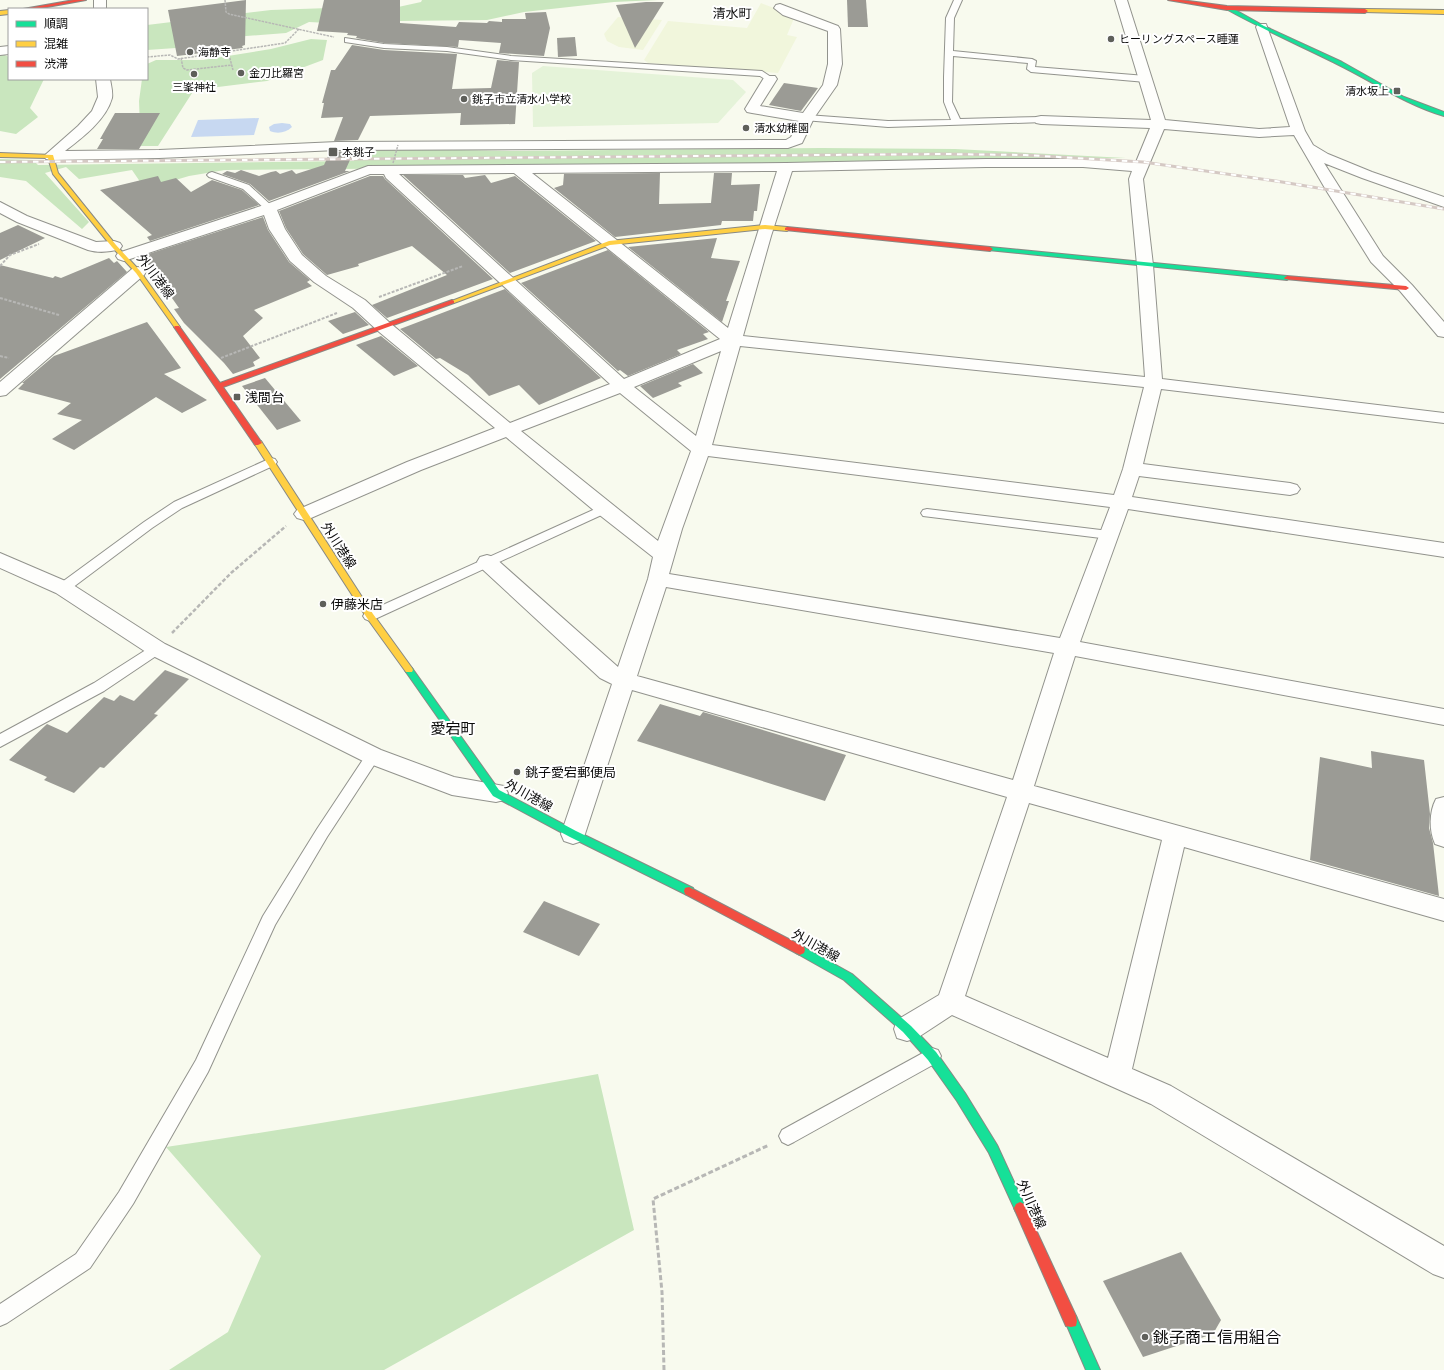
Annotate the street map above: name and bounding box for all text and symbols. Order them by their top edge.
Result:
district label: 清水町 [712,5,752,22]
legend [8,8,148,80]
text: 順調 [44,16,68,31]
place label: ヒーリングスペース睡蓮 [1119,32,1239,46]
marker: ヒーリングスペース睡蓮 [1106,34,1116,44]
text: 混雑 [44,36,68,51]
place label: 海静寺 [198,45,231,59]
marker: 海静寺 [185,47,195,57]
text: 渋滞 [44,56,68,71]
place label: 金刀比羅宮 [249,66,304,80]
marker: 金刀比羅宮 [236,68,246,78]
marker: 三峯神社 [189,69,199,79]
place label: 三峯神社 [172,80,216,94]
place label: 清水坂上 [1345,84,1389,98]
marker: 清水坂上 [1392,86,1402,96]
place label: 銚子市立清水小学校 [472,92,571,106]
marker: 銚子市立清水小学校 [459,94,469,104]
place label: 清水幼稚園 [754,121,809,135]
marker: 清水幼稚園 [741,123,751,133]
place label: 本銚子 [342,145,375,159]
marker: 本銚子 [327,146,339,158]
street label: 外川港線 [133,250,178,302]
place label: 浅間台 [245,389,284,406]
marker: 浅間台 [232,392,242,402]
street label: 外川港線 [317,519,360,572]
place label: 伊藤米店 [331,596,383,613]
marker: 伊藤米店 [318,599,328,609]
district label: 愛宕町 [430,719,476,738]
place label: 銚子愛宕郵便局 [525,764,616,781]
marker: 銚子愛宕郵便局 [512,767,522,777]
street label: 外川港線 [502,775,556,815]
street label: 外川港線 [789,925,843,965]
street label: 外川港線 [1013,1177,1050,1231]
place label: 銚子商エ信用組合 [1153,1327,1281,1347]
marker: 銚子商エ信用組合 [1140,1332,1150,1342]

